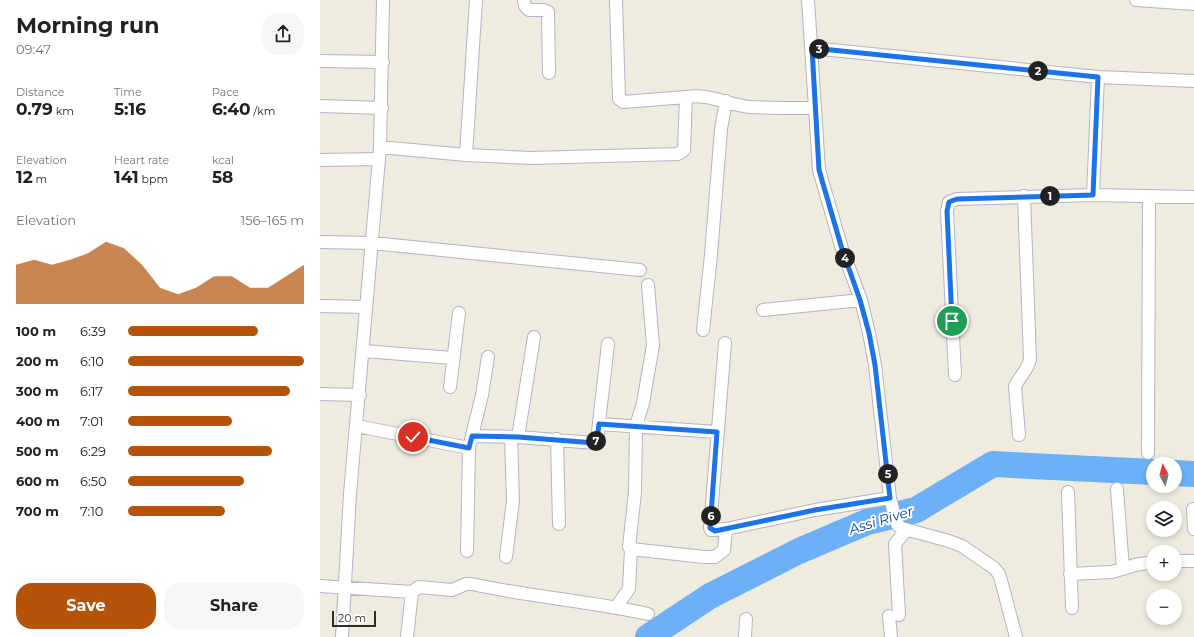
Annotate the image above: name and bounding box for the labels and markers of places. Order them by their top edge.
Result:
pin: 3 [809,39,829,59]
pin: 2 [1028,61,1048,81]
pin: 1 [1040,186,1060,206]
pin: 4 [835,248,855,268]
pin [935,304,969,338]
pin [396,420,430,454]
pin: 7 [586,431,606,451]
pin: 5 [878,464,898,484]
pin: 6 [701,506,721,526]

